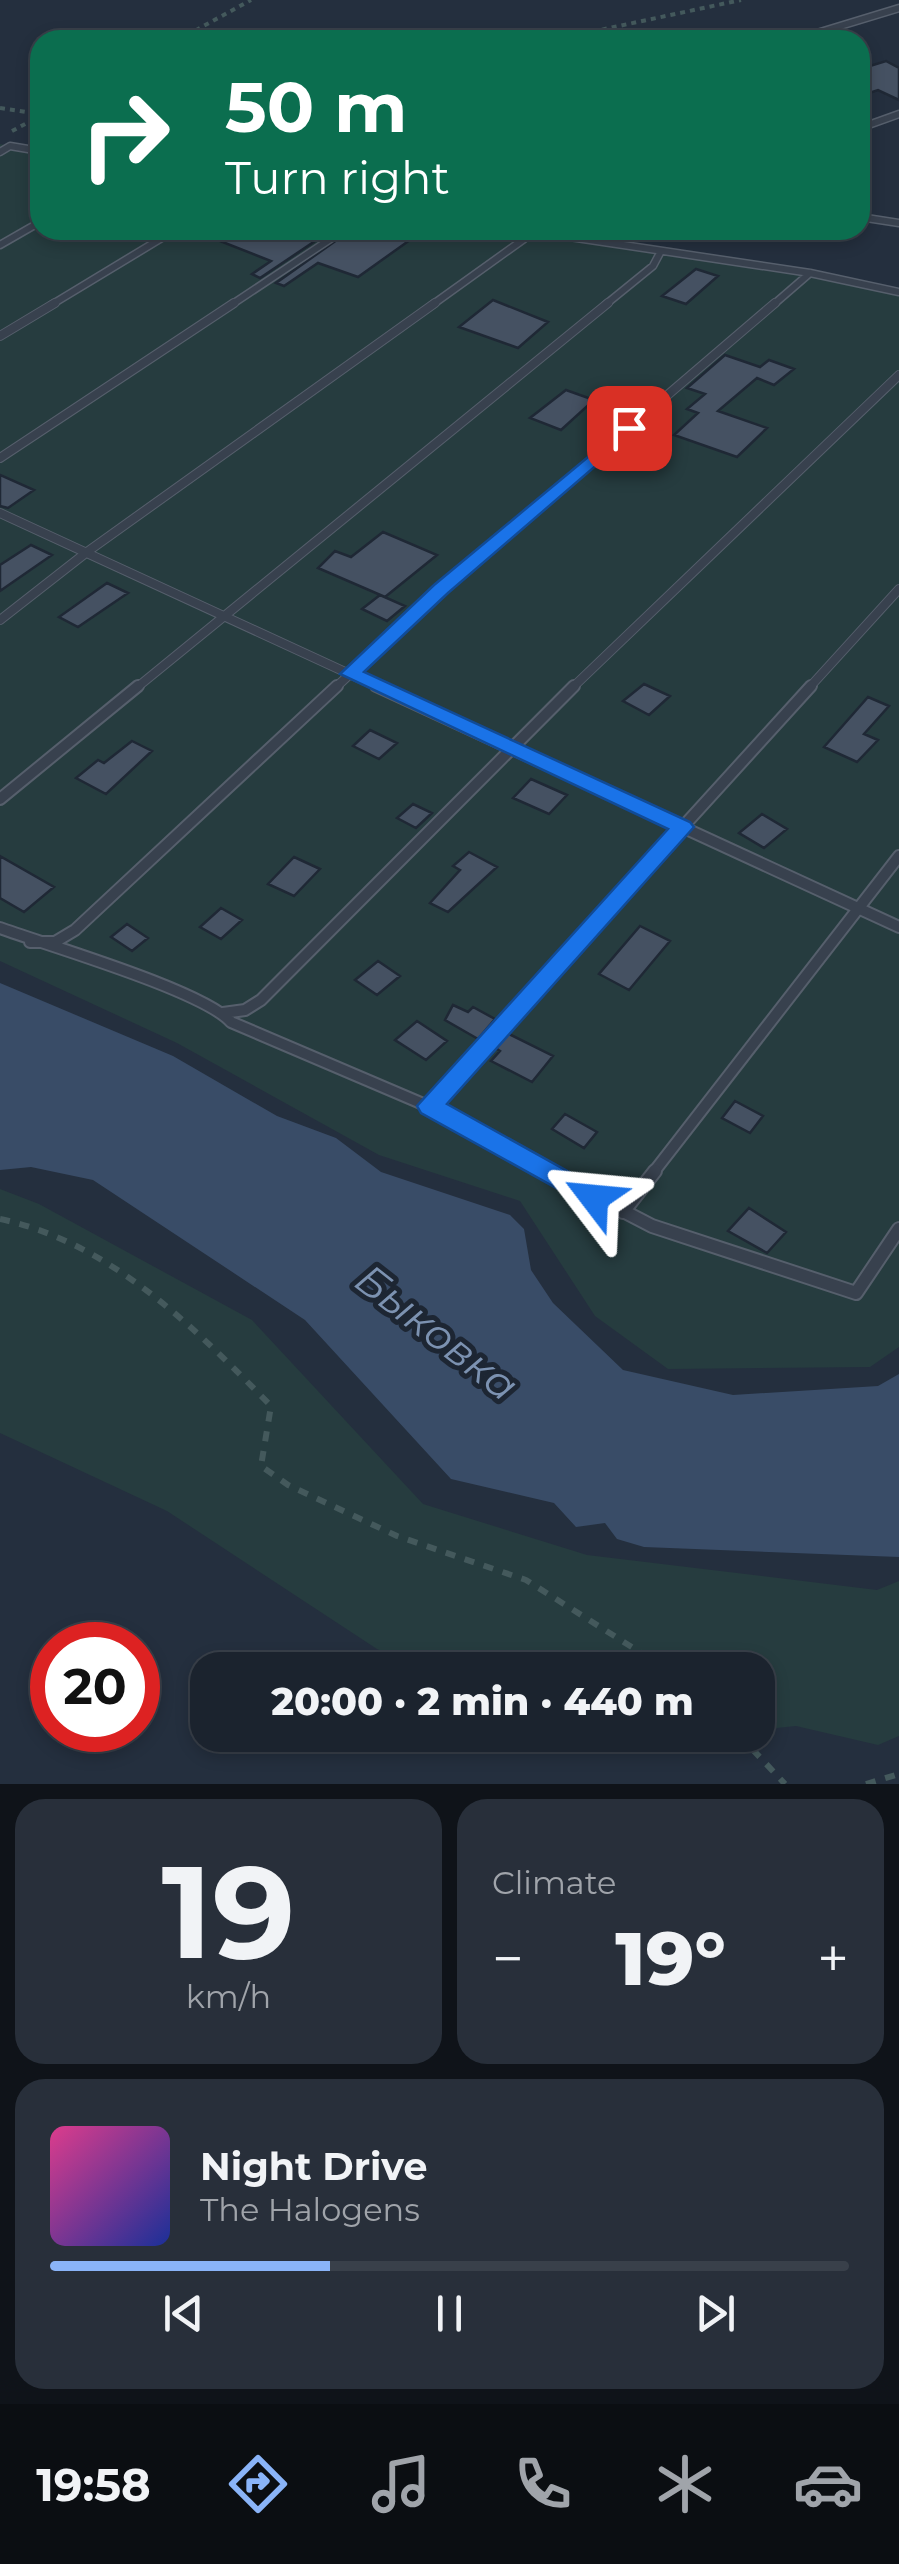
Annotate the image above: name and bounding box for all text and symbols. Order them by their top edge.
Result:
text: 50 m [225,64,407,150]
icon: right [60,70,190,200]
text: Turn right [225,150,450,205]
pin [587,386,672,471]
icon: arrive [602,401,657,456]
position arrow [542,1146,646,1250]
water label: Быковка [345,1252,529,1412]
speed limit sign: 20 [30,1622,160,1752]
text: 20:00 · 2 min · 440 m [271,1678,694,1725]
text: 19 [162,1832,295,1991]
text: Climate [492,1863,616,1902]
text: 19° [615,1912,726,2004]
text: − [492,1925,524,1992]
text: + [817,1925,849,1992]
text: km/h [186,1977,271,2016]
text: Night Drive [200,2143,427,2190]
text: The Halogens [200,2190,420,2229]
icon: previous [156,2286,211,2341]
icon: pause [422,2286,477,2341]
icon: next [688,2286,743,2341]
icon: directions [223,2449,293,2519]
icon: music [366,2449,436,2519]
icon: phone [508,2449,578,2519]
icon: climate [650,2449,720,2519]
icon: car [793,2449,863,2519]
text: 19:58 [36,2457,151,2512]

